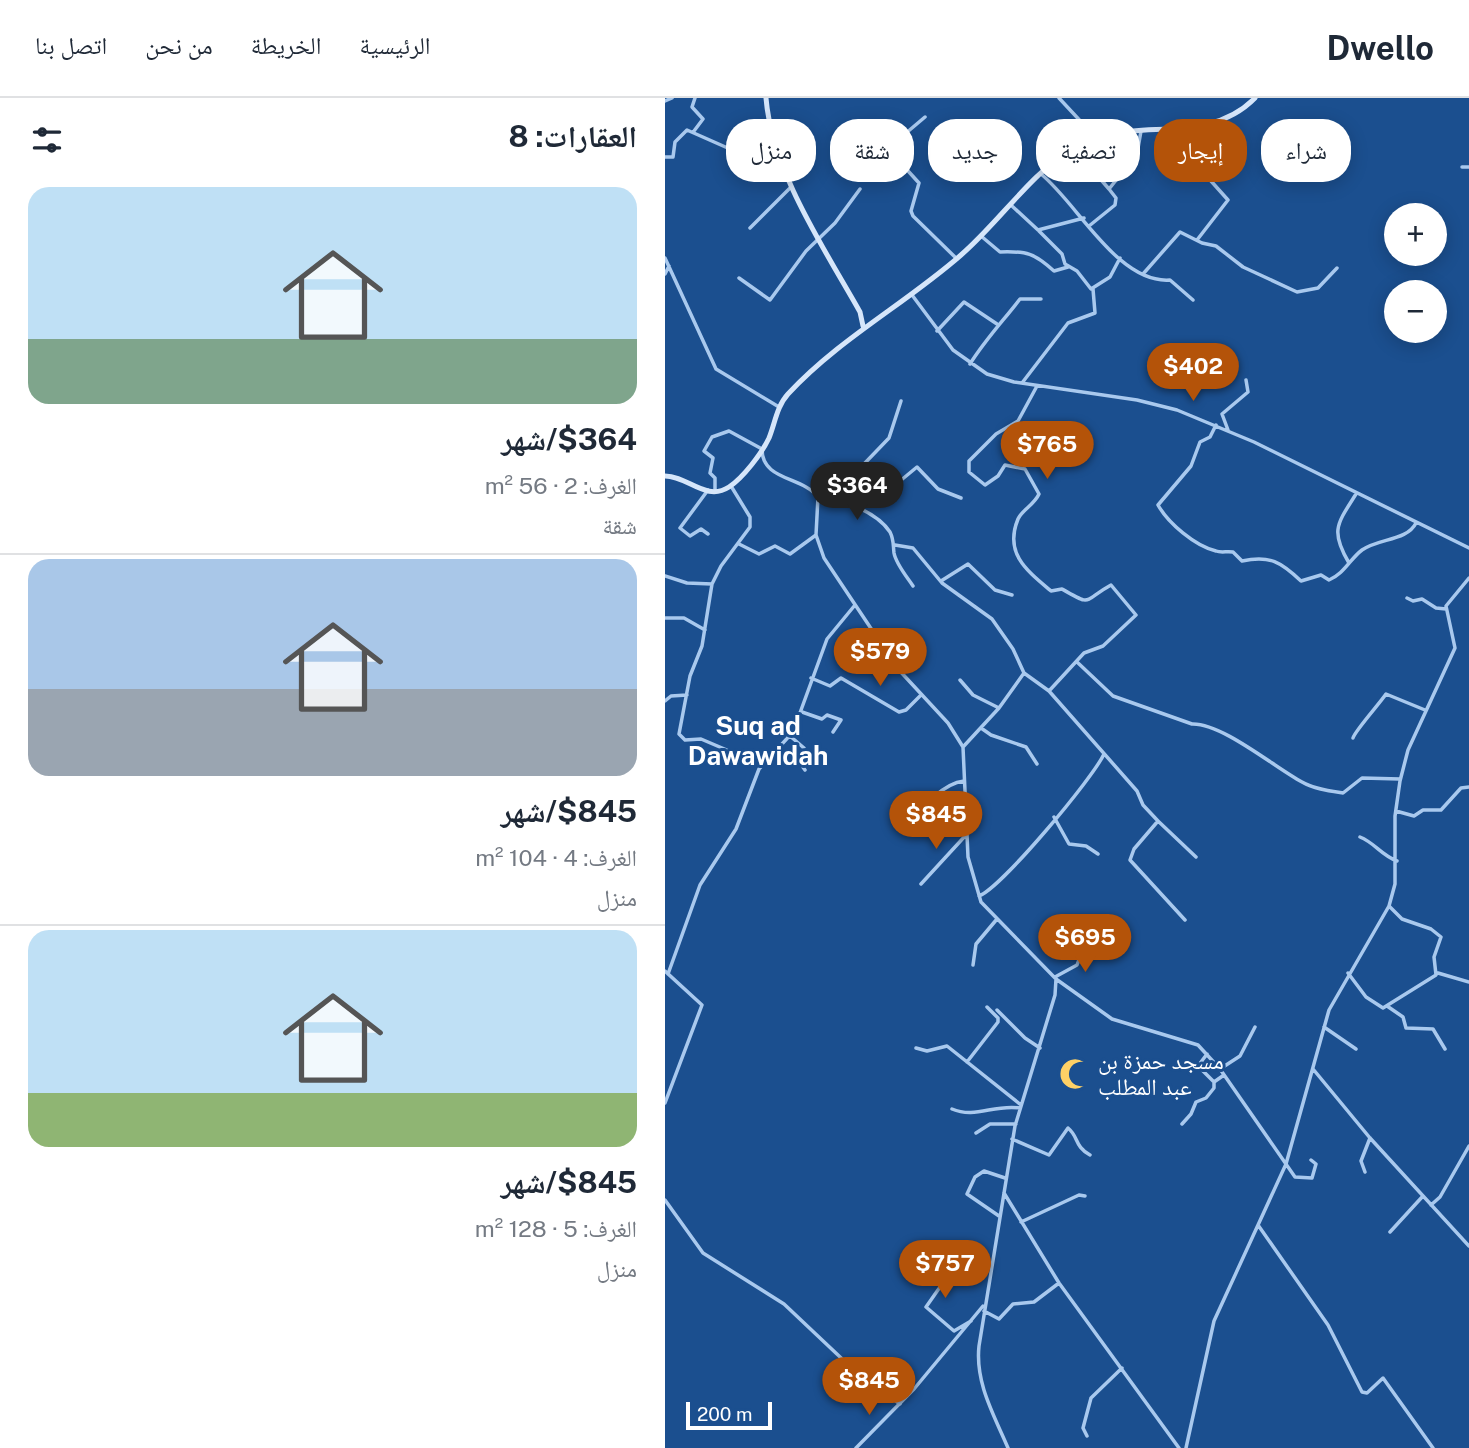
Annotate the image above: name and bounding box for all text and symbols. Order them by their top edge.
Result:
text: Dwello [1326,29,1434,67]
text: اتصل بنا [35,31,107,59]
text: من نحن [145,31,213,59]
text: الخريطة [251,31,321,59]
text: الرئيسية [359,31,431,59]
text: العقارات: 8 [509,118,637,154]
chip: منزل [726,119,816,182]
chip: شقة [830,119,914,182]
chip: جديد [928,119,1022,182]
chip: تصفية [1036,119,1140,182]
chip: إيجار [1154,119,1247,182]
chip: شراء [1261,119,1351,182]
icon: filters [28,121,66,159]
map controls [1384,203,1447,343]
button: + [1384,203,1447,266]
icon: home [270,232,396,358]
button: − [1384,280,1447,343]
pin: $402 [1152,344,1234,403]
text: $402 [1163,352,1223,379]
text: $364/شهر [501,421,637,457]
pin: $765 [1006,422,1088,481]
text: $765 [1017,430,1077,457]
pin: $364 [816,462,898,522]
text: $364 [826,471,888,498]
text: الغرف: 2 · 56 m² [485,472,637,499]
text: شقة [603,512,637,539]
icon: home [270,604,396,730]
pin: $579 [839,628,921,688]
text: $579 [850,637,910,664]
district label: Suq ad Dawawidah [688,710,828,771]
pin: $845 [895,792,977,851]
text: $845/شهر [501,793,637,829]
text: $845 [905,800,967,827]
text: الغرف: 4 · 104 m² [475,844,637,871]
text: منزل [597,884,637,911]
pin: $695 [1044,914,1126,974]
text: $695 [1054,923,1116,950]
icon: home [270,975,396,1101]
place label: مسجد حمزة بن عبد المطلب [1098,1047,1224,1101]
mosque icon: مسجد حمزة بن عبد المطلب [1058,1057,1092,1091]
text: $845/شهر [501,1164,637,1200]
text: الغرف: 5 · 128 m² [475,1215,637,1242]
pin: $757 [904,1240,986,1300]
text: $757 [915,1249,975,1276]
text: منزل [597,1255,637,1282]
pin: $845 [828,1358,910,1417]
text: $845 [838,1366,900,1393]
scale bar [686,1399,772,1431]
text: 200 m [697,1403,753,1425]

